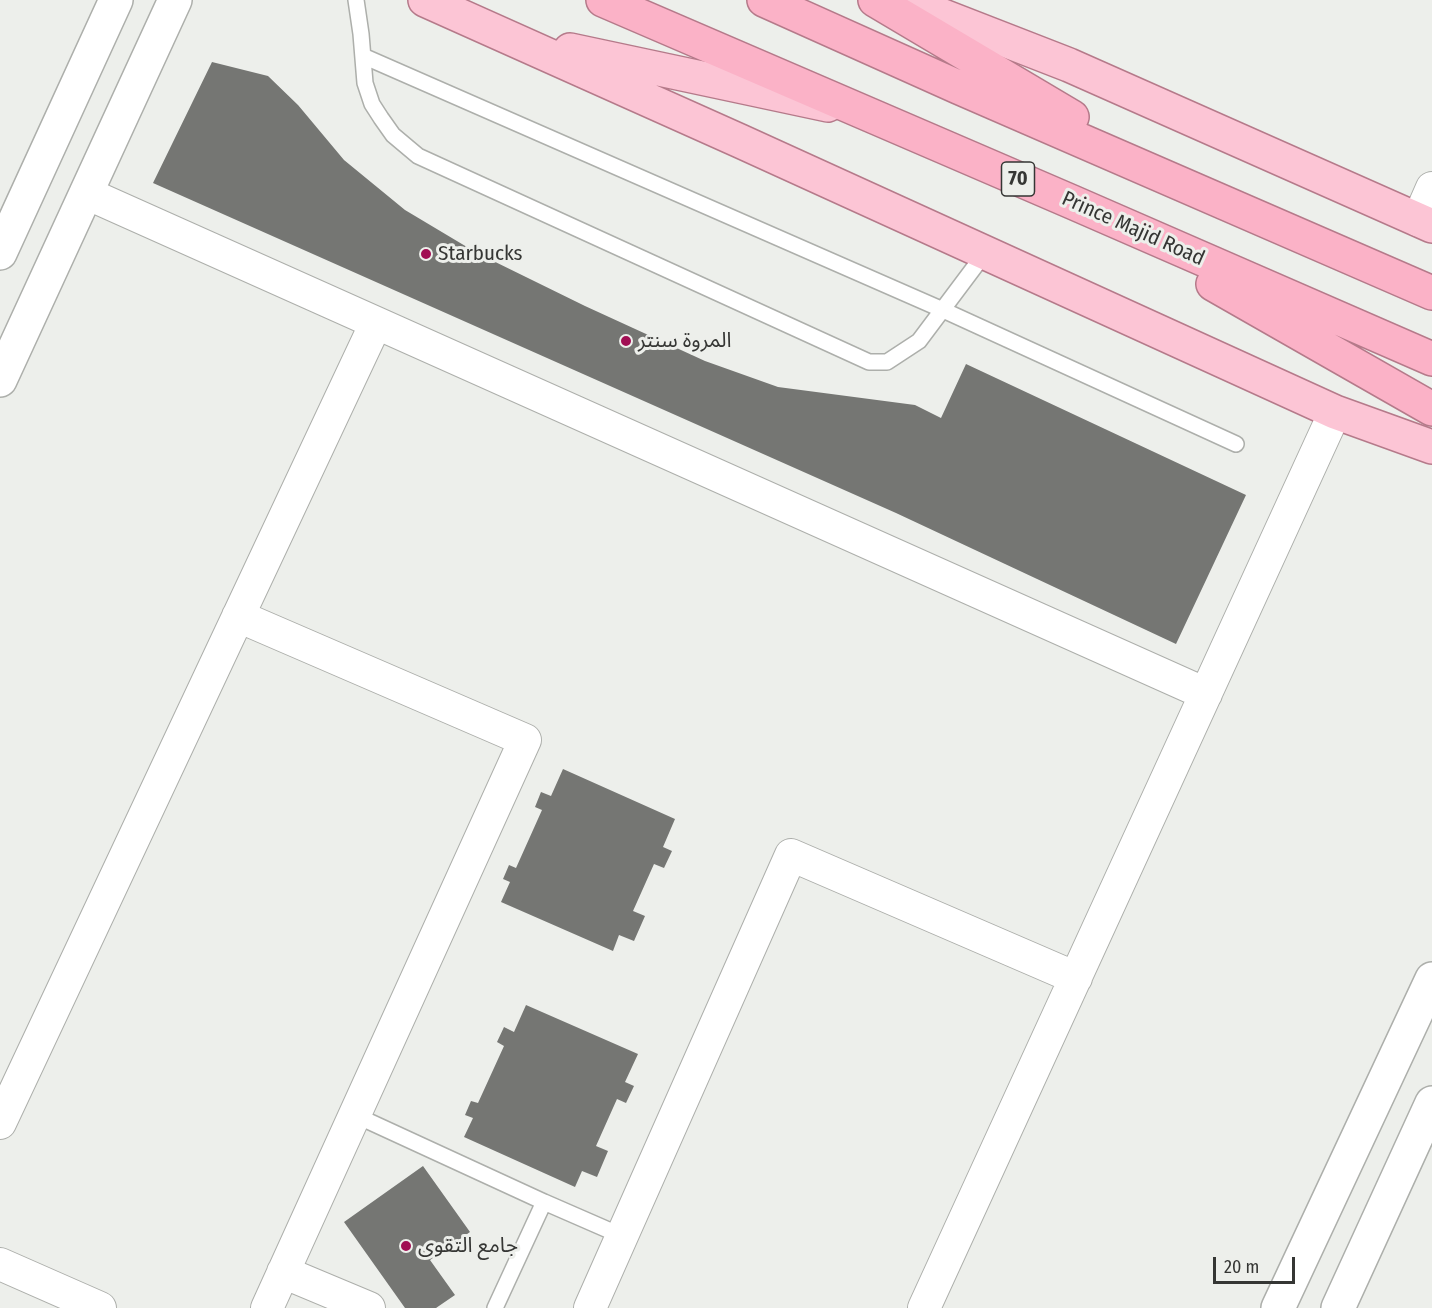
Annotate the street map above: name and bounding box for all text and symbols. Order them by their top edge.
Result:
road number: 70 [1002,162,1034,196]
street label: Prince Majid Road [1058,186,1208,272]
place label: Starbucks [438,241,523,267]
marker: Starbucks [419,247,433,261]
place label: المروة سنتر [638,328,732,354]
marker: المروة سنتر [619,334,633,348]
place label: جامع التقوى [418,1233,518,1259]
marker: جامع التقوى [399,1239,413,1253]
scale bar [1216,1245,1298,1283]
text: 20 m [1224,1256,1259,1278]

